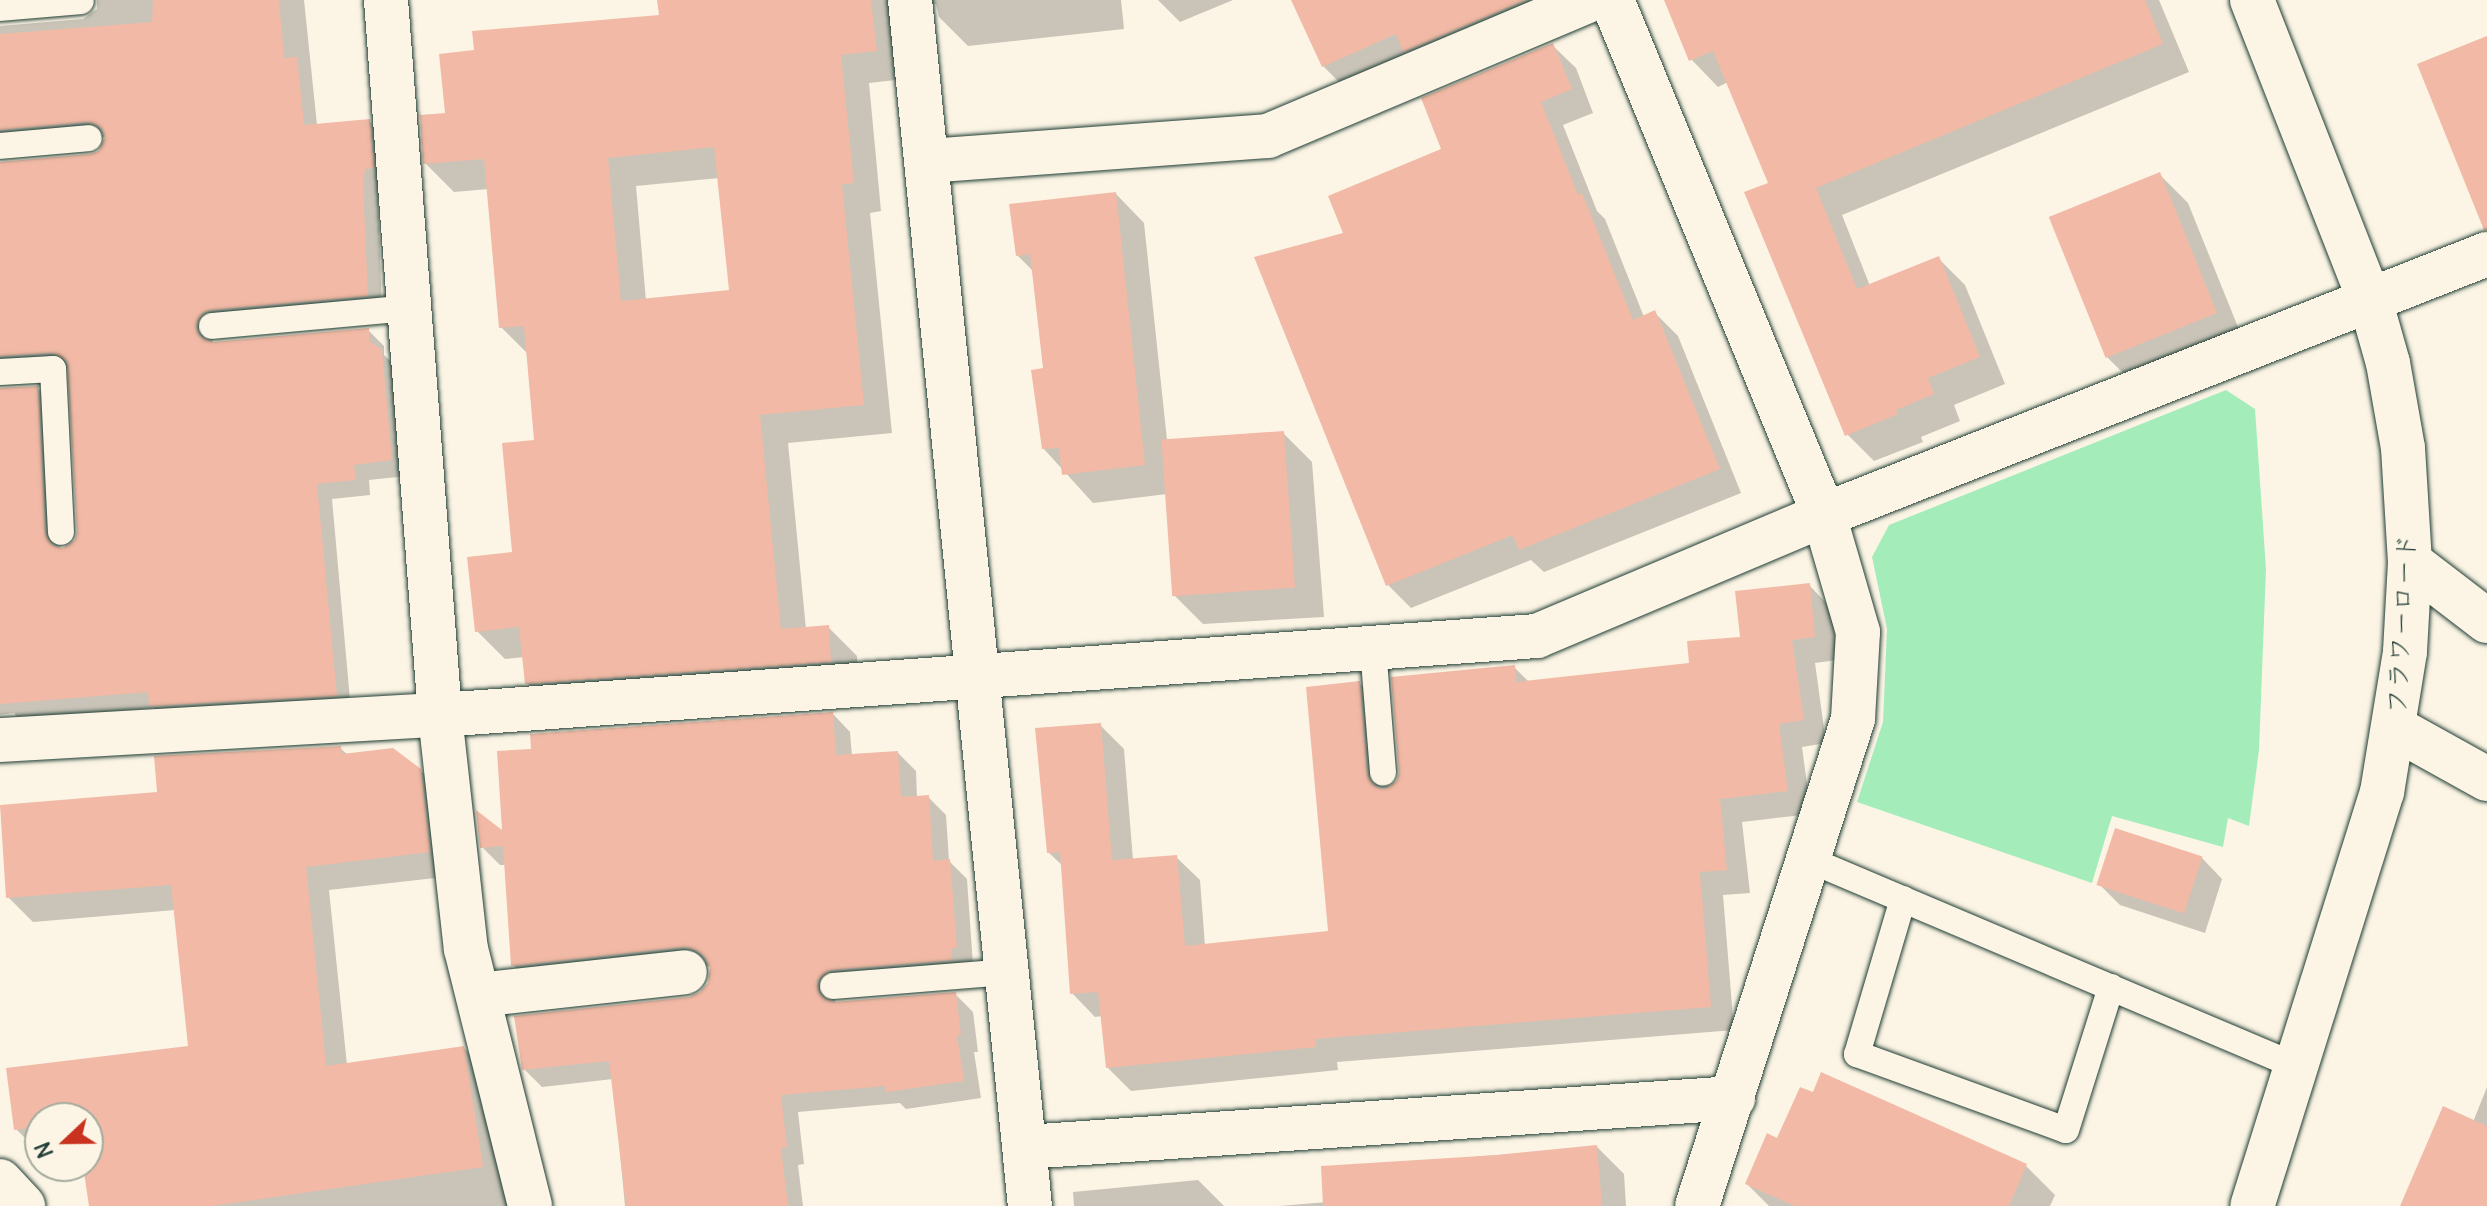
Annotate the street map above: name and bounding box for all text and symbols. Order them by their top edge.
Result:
street label: フラワーロード [2381,532,2421,716]
north arrow [24,1102,104,1182]
text: N [28,1138,59,1163]

